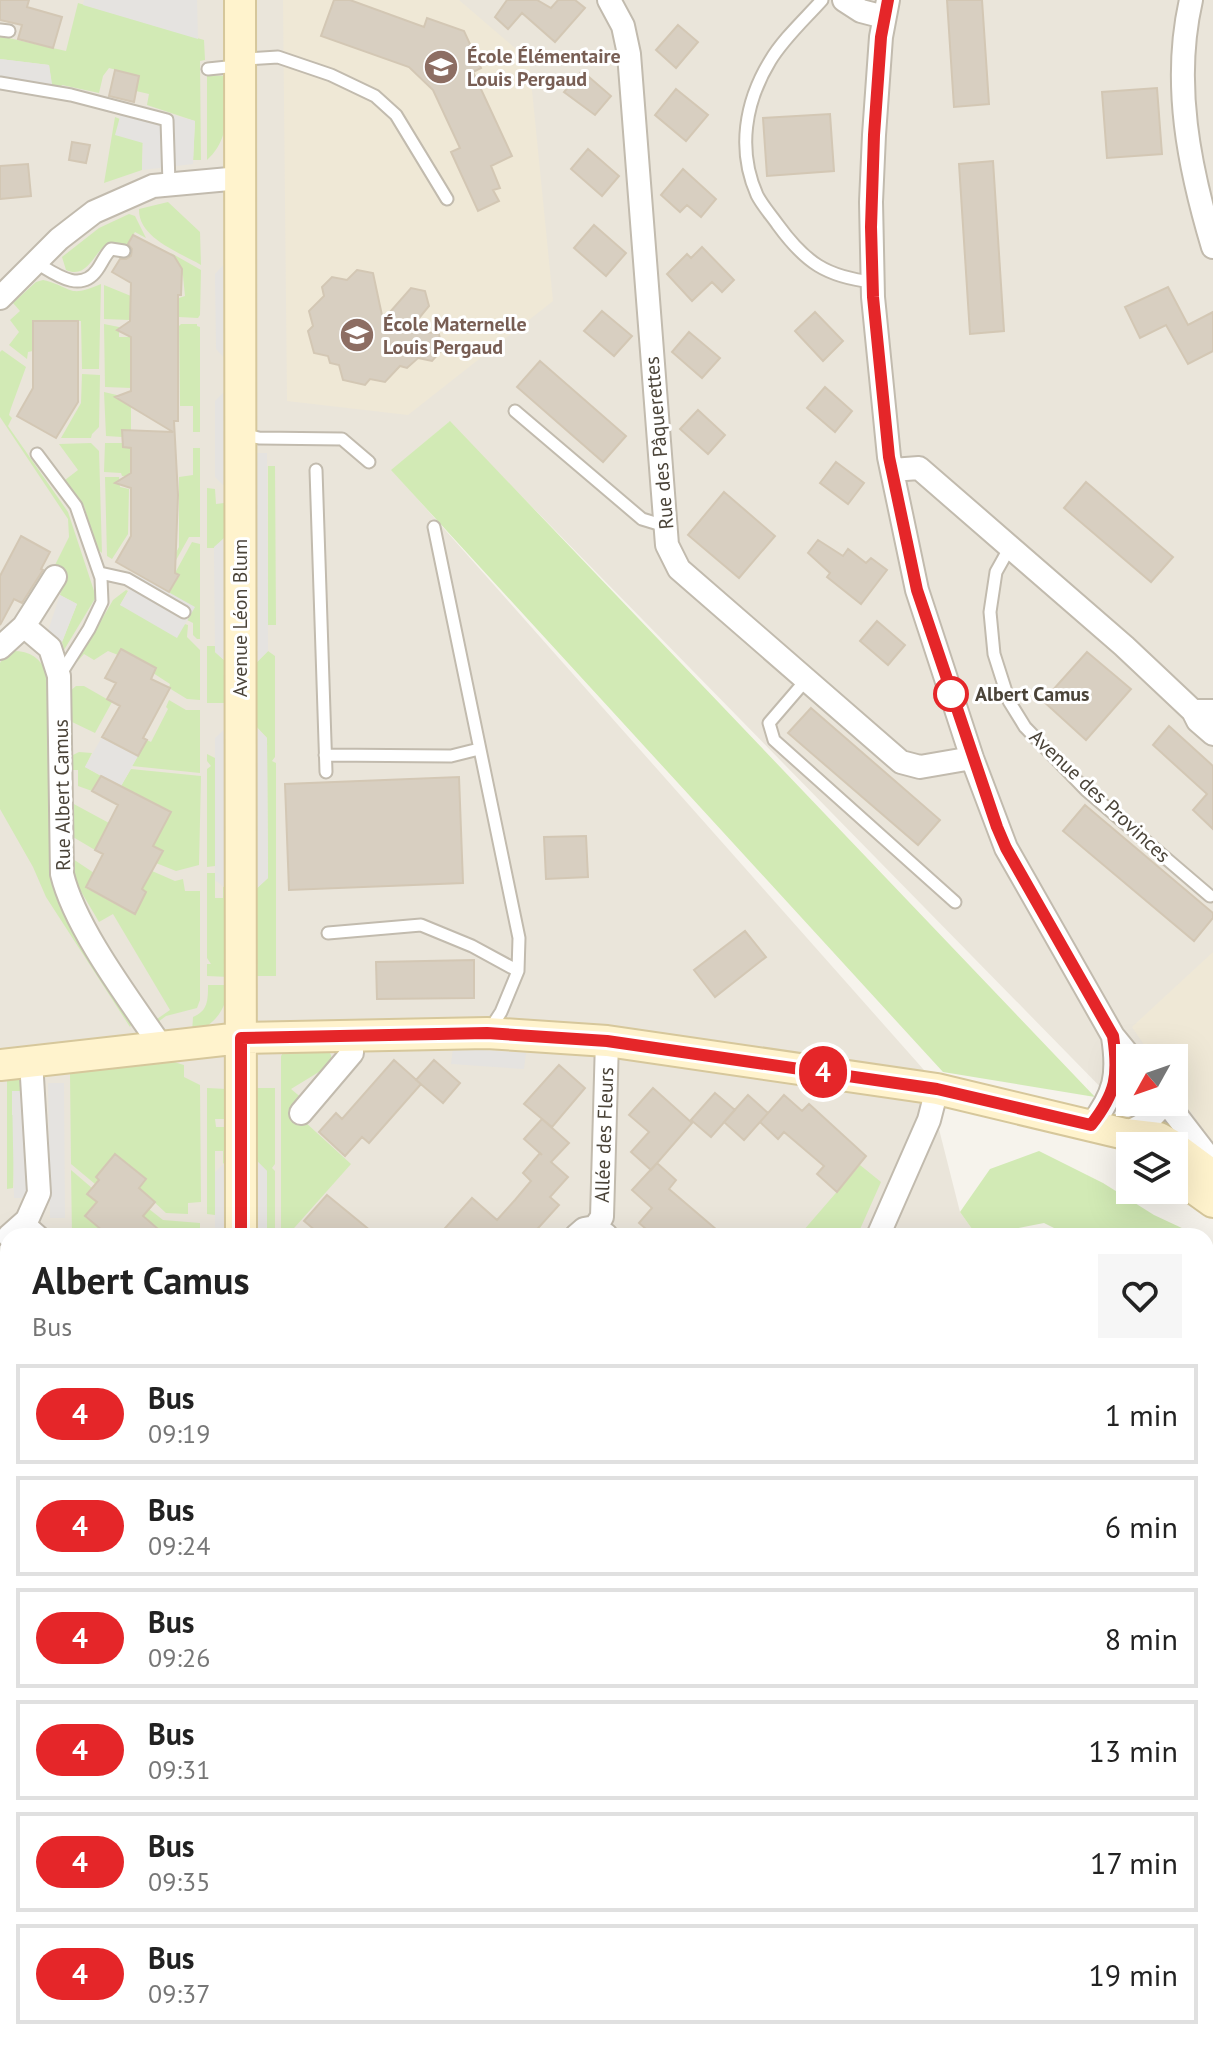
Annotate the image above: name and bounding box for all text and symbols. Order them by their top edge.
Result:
place label: École Élémentaire Louis Pergaud [467,43,621,92]
school or university icon: École Élémentaire Louis Pergaud [422,48,460,86]
place label: École Maternelle Louis Pergaud [383,311,527,360]
school or university icon: École Maternelle Louis Pergaud [338,316,376,354]
street label: Rue des Pâquerettes [638,355,680,531]
street label: Avenue Léon Blum [227,539,253,697]
marker: Albert Camus [934,677,968,711]
place label: Albert Camus [975,681,1089,707]
street label: Rue Albert Camus [48,719,76,871]
street label: Avenue des Provinces [1024,724,1176,868]
north arrow [1116,1044,1188,1116]
map controls [1116,1044,1188,1204]
line badge: 4 [797,1046,849,1098]
text: 4 [815,1053,831,1090]
street label: Allée des Fleurs [589,1067,619,1203]
button: layers [1116,1132,1188,1204]
button: heart [1098,1254,1182,1338]
text: Albert Camus [32,1255,249,1304]
text: Bus [32,1310,72,1343]
text: Bus [148,1378,195,1417]
text: 4 [72,1395,88,1432]
text: 1 min [1105,1395,1178,1434]
text: 09:19 [148,1417,210,1450]
text: Bus [148,1490,195,1529]
text: 4 [72,1507,88,1544]
text: 6 min [1105,1507,1178,1546]
text: 09:24 [148,1529,210,1562]
text: Bus [148,1602,195,1641]
text: 4 [72,1619,88,1656]
text: 8 min [1105,1619,1178,1658]
text: 09:26 [148,1641,210,1674]
text: Bus [148,1714,195,1753]
text: 4 [72,1731,88,1768]
text: 13 min [1088,1731,1178,1770]
text: 09:31 [148,1753,210,1786]
text: Bus [148,1826,195,1865]
text: 4 [72,1843,88,1880]
text: 17 min [1090,1843,1178,1882]
text: 09:35 [148,1865,210,1898]
text: Bus [148,1938,195,1977]
text: 4 [72,1955,88,1992]
text: 19 min [1088,1955,1178,1994]
text: 09:37 [148,1977,210,2010]

